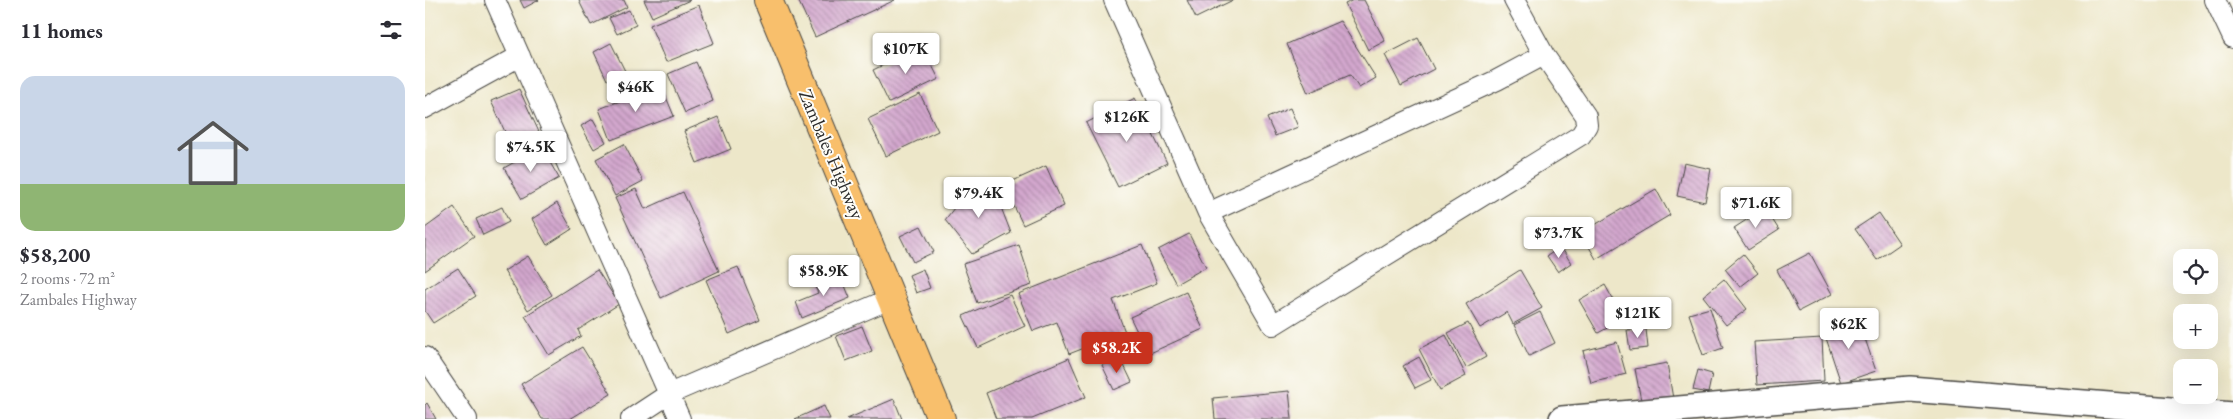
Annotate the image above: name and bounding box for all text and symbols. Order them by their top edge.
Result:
icon: filters [377,16,405,44]
text: 11 homes [20,17,103,44]
pin: $107K [871,32,941,75]
text: $107K [884,38,928,59]
pin: $46K [606,70,666,113]
text: $46K [618,76,654,97]
street label: Zambales Highway [793,85,870,224]
pin: $126K [1092,100,1162,143]
text: $126K [1105,106,1149,127]
icon: home [168,108,258,198]
pin: $74.5K [490,130,572,173]
text: $74.5K [507,136,555,157]
pin: $79.4K [938,176,1020,219]
text: $79.4K [955,182,1003,203]
pin: $71.6K [1715,186,1797,229]
text: $71.6K [1732,192,1780,213]
pin: $73.7K [1518,216,1600,259]
text: $73.7K [1535,222,1583,243]
text: $58,200 [20,241,90,268]
map controls [2173,249,2218,404]
button: locate [2173,249,2218,294]
pin: $58.9K [783,254,865,297]
text: $58.9K [800,260,848,281]
text: 2 rooms · 72 m² [20,268,115,289]
text: Zambales Highway [20,289,137,310]
pin: $121K [1603,296,1673,339]
text: $121K [1616,302,1660,323]
button: + [2173,304,2218,349]
pin: $62K [1819,308,1879,350]
text: $62K [1831,313,1867,334]
pin: $58.2K [1076,332,1158,374]
text: $58.2K [1093,337,1141,358]
button: − [2173,359,2218,404]

